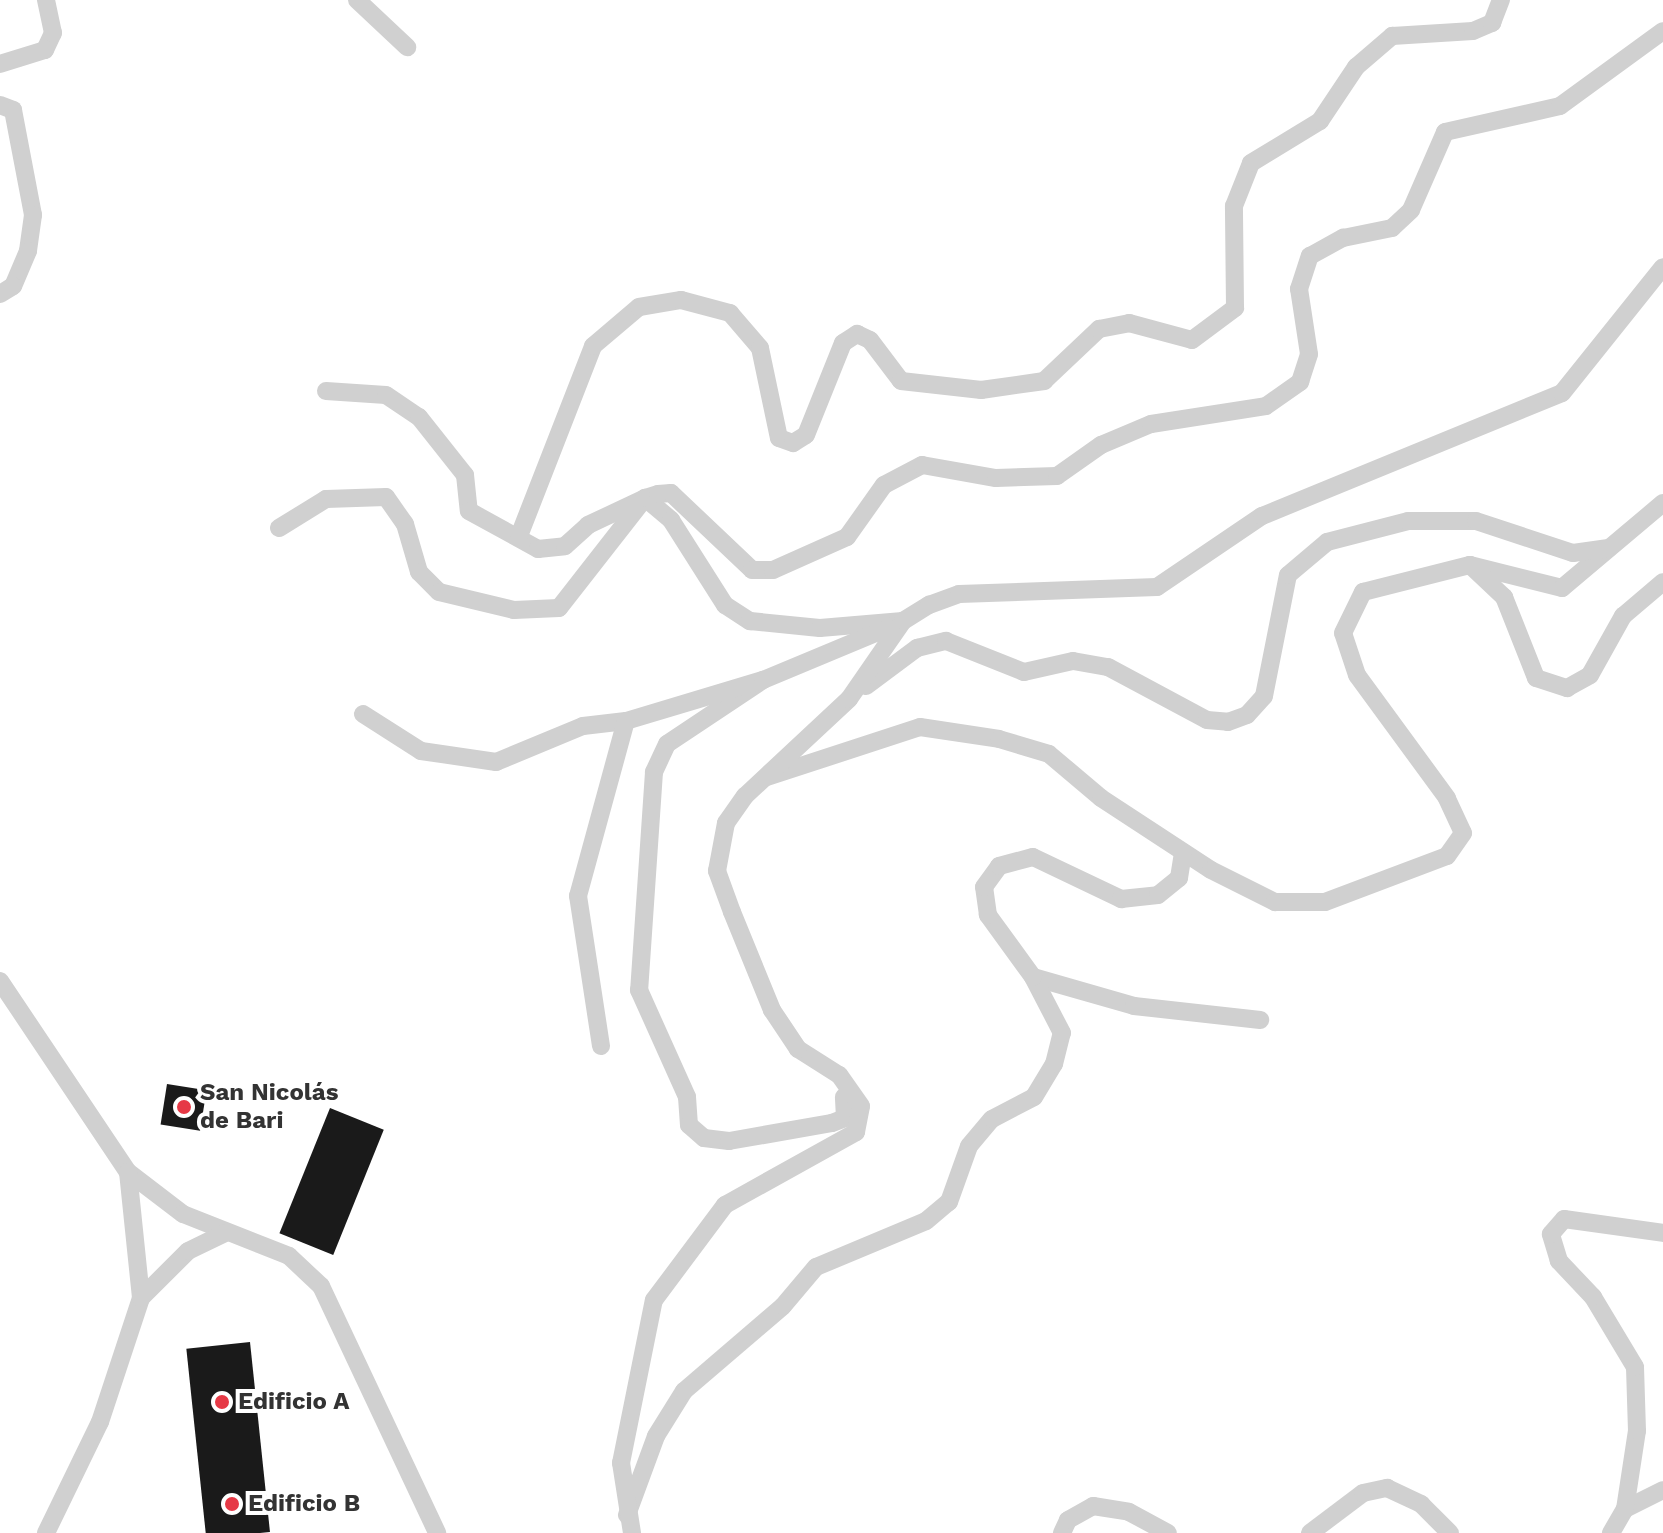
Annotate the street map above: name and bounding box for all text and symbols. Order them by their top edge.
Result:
place label: San Nicolás de Bari [200,1079,338,1135]
marker: San Nicolás de Bari [175,1098,193,1116]
place label: Edificio A [238,1388,350,1416]
marker: Edificio A [213,1393,231,1411]
place label: Edificio B [248,1490,360,1518]
marker: Edificio B [223,1495,241,1513]

